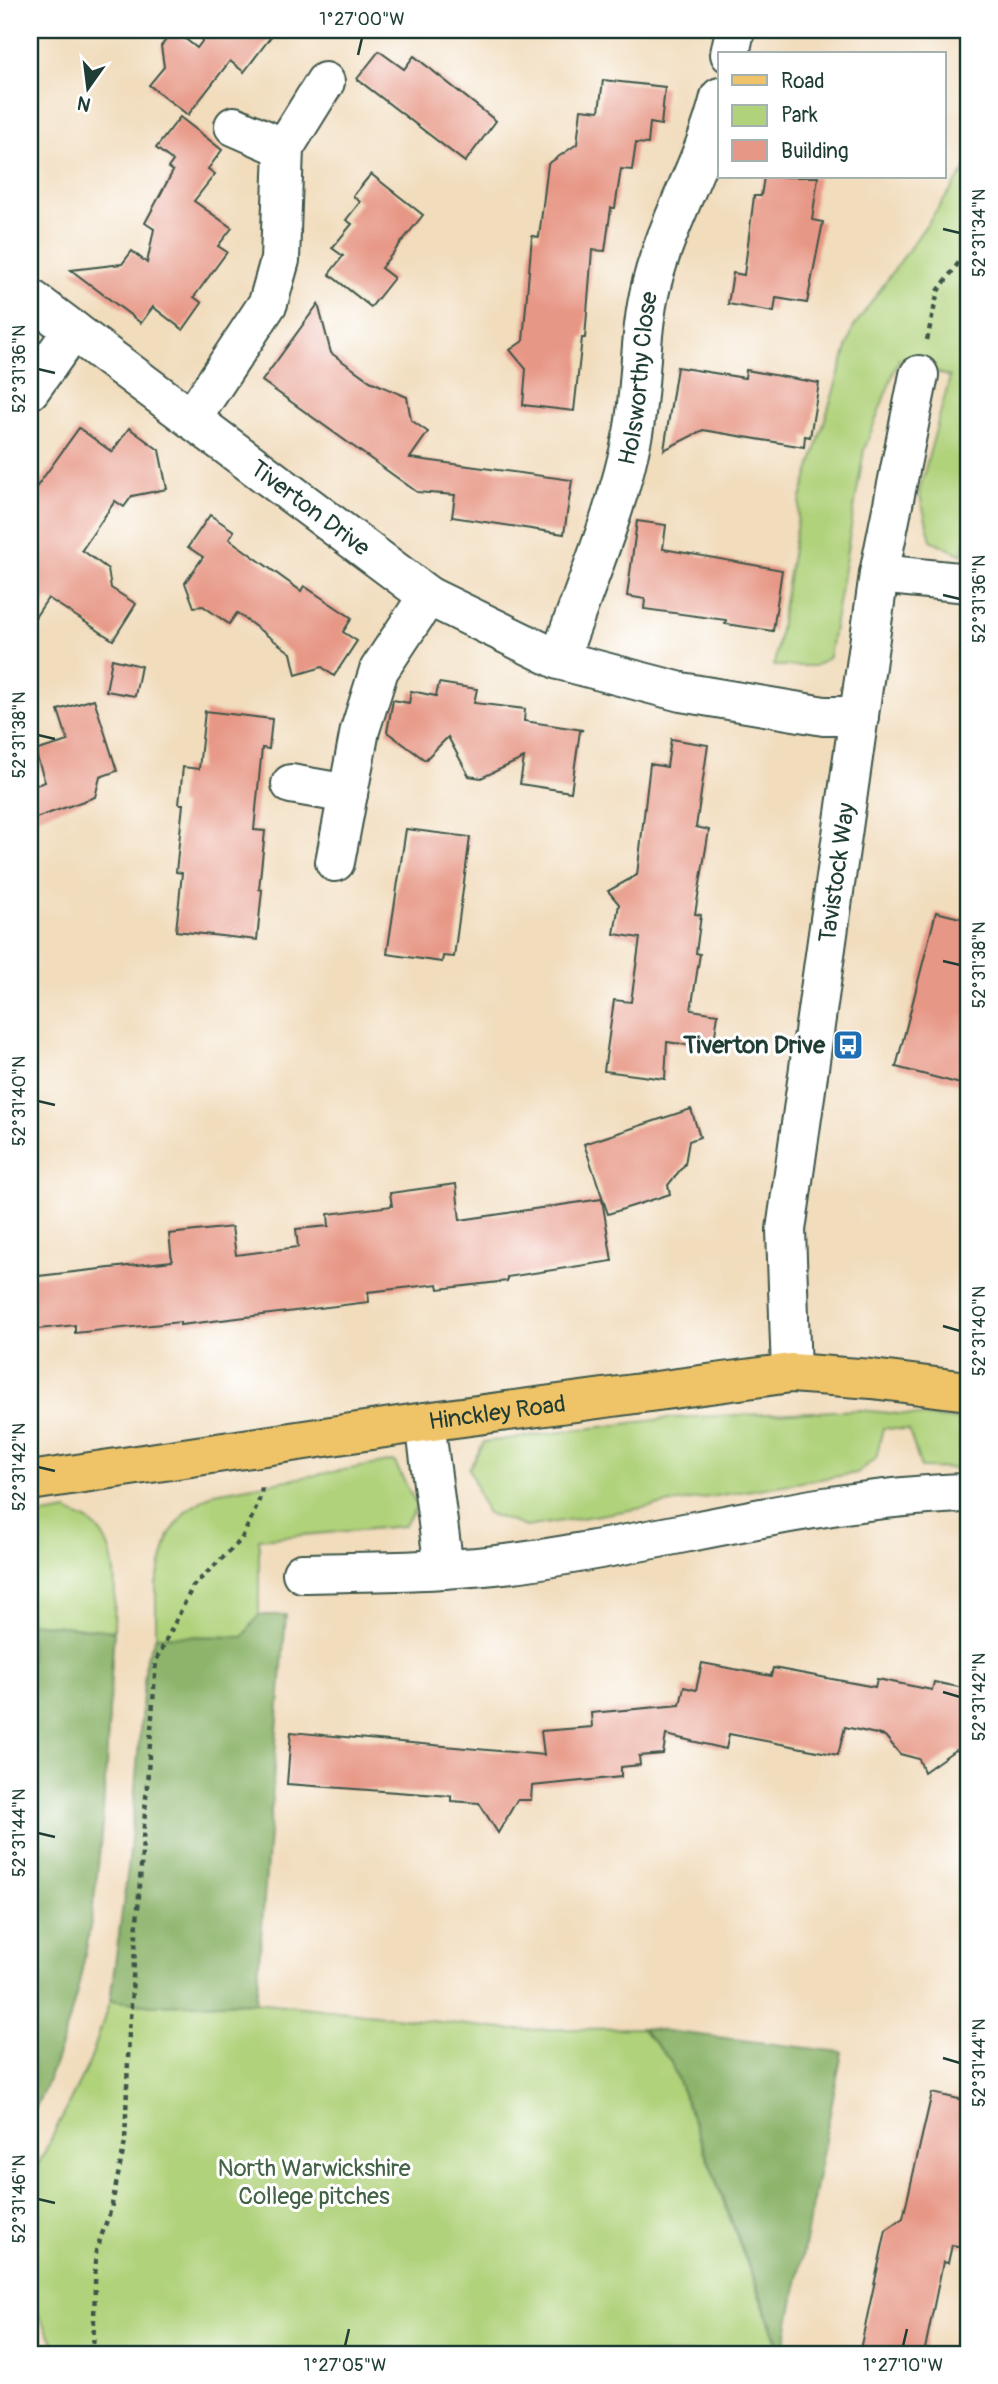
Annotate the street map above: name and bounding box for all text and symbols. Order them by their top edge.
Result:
text: 1°27'00"W [319,8,405,31]
north arrow [52,52,122,122]
legend [718,52,946,178]
text: Road [781,68,825,95]
text: N [75,90,93,117]
text: Park [781,102,818,129]
text: Building [781,138,848,165]
text: 52°31'34"N [968,189,991,277]
street label: Holsworthy Close [612,289,664,468]
text: 52°31'36"N [8,325,31,413]
street label: Tiverton Drive [244,454,376,562]
text: 52°31'36"N [968,555,991,643]
text: 52°31'38"N [8,692,31,778]
street label: Tavistock Way [813,801,861,944]
text: 52°31'38"N [968,922,991,1008]
bus stop icon: Tiverton Drive [831,1028,865,1062]
place label: Tiverton Drive [682,1031,826,1060]
text: 52°31'40"N [8,1056,31,1146]
text: 52°31'40"N [968,1286,991,1376]
street label: Hinckley Road [427,1389,567,1436]
text: 52°31'42"N [8,1423,31,1511]
text: 52°31'42"N [968,1653,991,1741]
text: 52°31'44"N [8,1789,31,1877]
text: 52°31'44"N [968,2019,991,2107]
park label: North Warwickshire College pitches [217,2154,411,2211]
text: 52°31'46"N [8,2155,31,2243]
text: 1°27'05"W [304,2354,386,2377]
text: 1°27'10"W [863,2354,943,2377]

